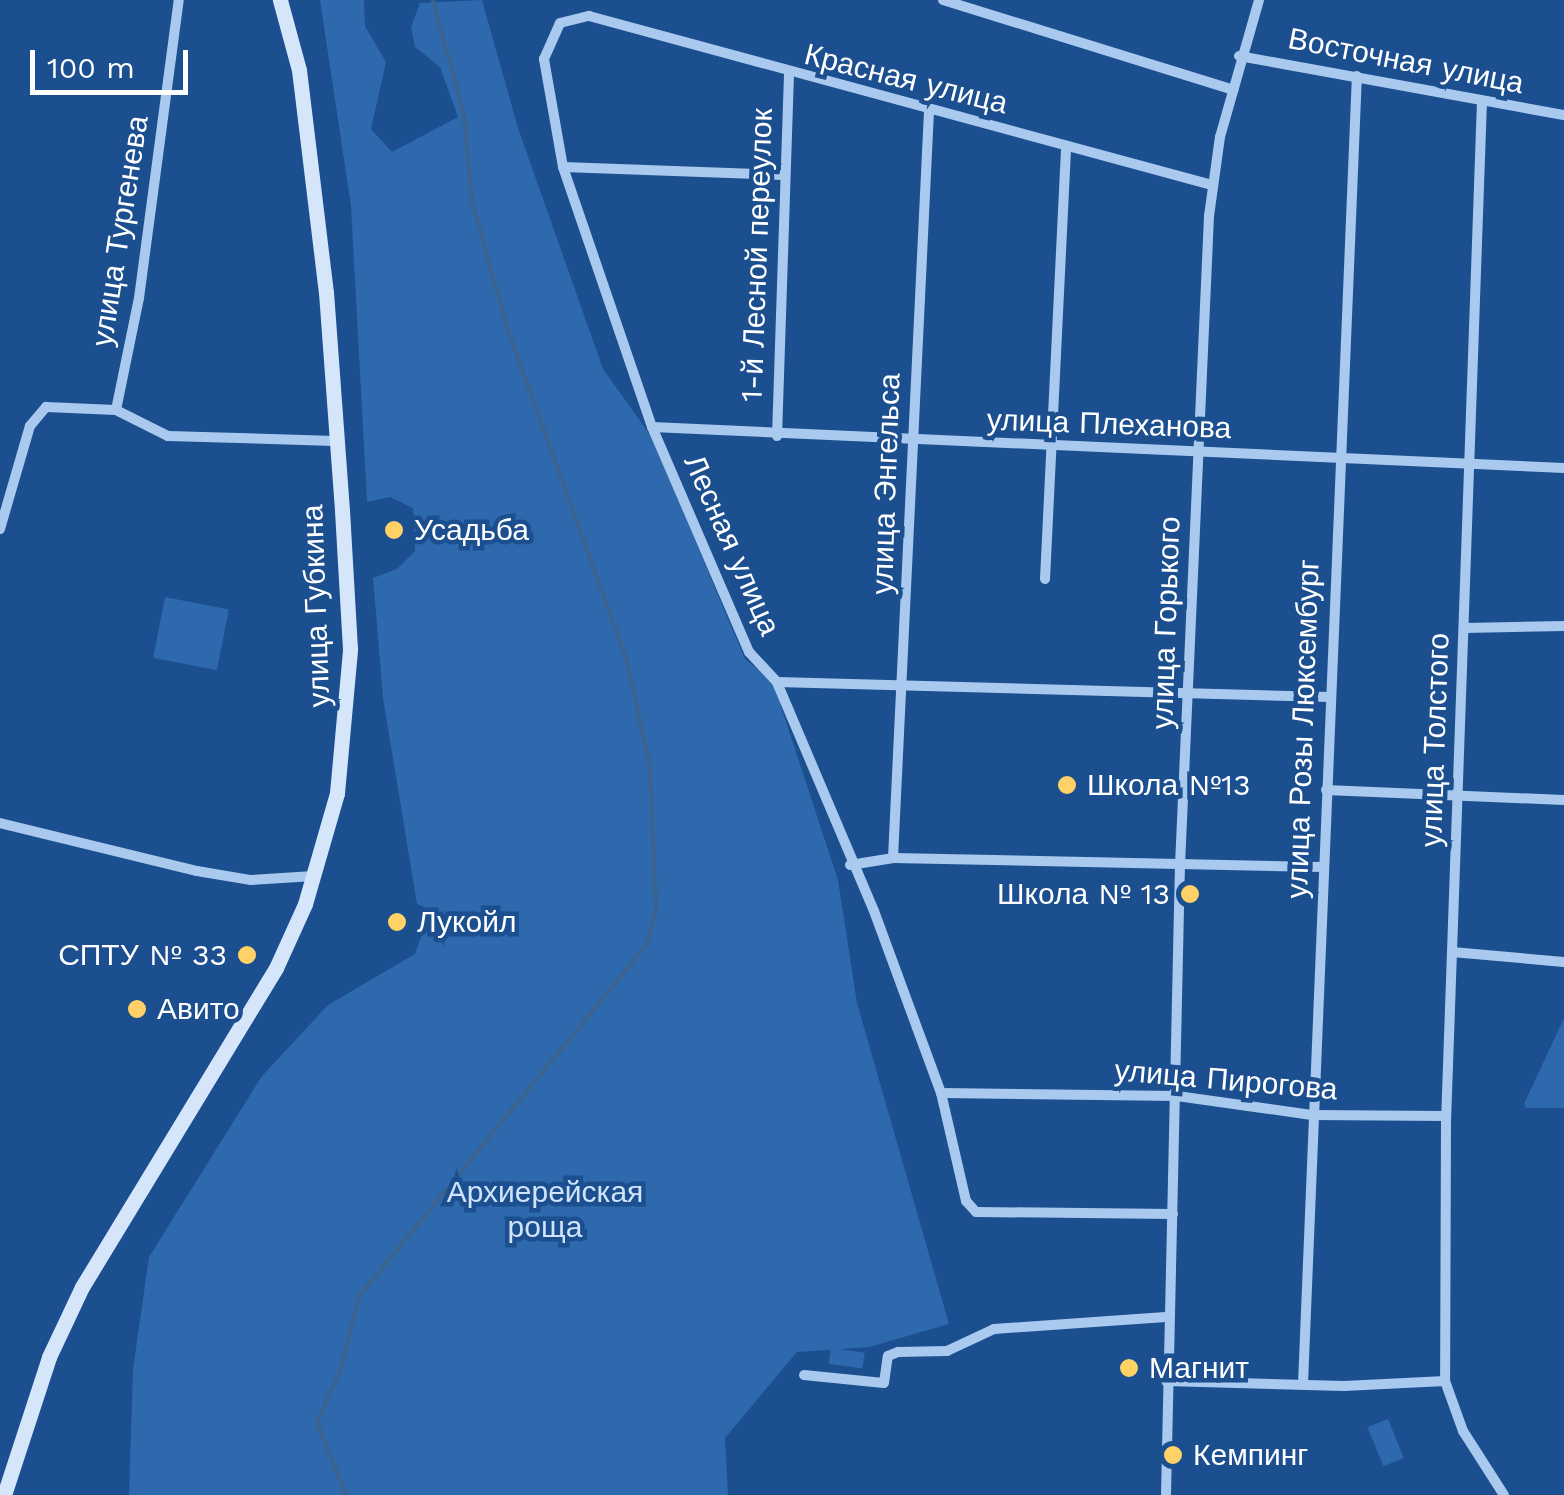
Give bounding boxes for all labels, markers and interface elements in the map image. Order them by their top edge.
street label: Восточная улица [1285,21,1527,101]
scale bar [35,30,192,92]
street label: Красная улица [801,36,1011,122]
text: 100 m [47,50,135,85]
street label: 1-й Лесной переулок [734,108,780,402]
street label: улица Тургенева [84,113,156,349]
street label: улица Энгельса [864,373,908,595]
street label: улица Плеханова [986,402,1232,446]
street label: Лесная улица [676,449,788,641]
street label: улица Губкина [294,504,338,708]
place label: Усадьба [414,512,529,548]
street label: улица Горького [1144,516,1188,730]
marker: Усадьба [383,519,405,541]
street label: улица Розы Люксембург [1279,559,1327,899]
street label: улица Толстого [1413,632,1457,848]
place label: Школа №13 [1087,767,1250,803]
marker: Школа №13 [1056,774,1078,796]
place label: Школа № 13 [996,876,1170,912]
marker: Школа № 13 [1179,883,1201,905]
place label: Лукойл [417,904,516,940]
marker: Лукойл [386,911,408,933]
place label: СПТУ № 33 [58,937,227,973]
marker: СПТУ № 33 [236,944,258,966]
place label: Авито [157,991,240,1027]
marker: Авито [126,998,148,1020]
street label: улица Пирогова [1113,1052,1339,1108]
park label: Архиерейская роща [447,1174,643,1244]
place label: Магнит [1149,1350,1249,1386]
marker: Магнит [1118,1357,1140,1379]
place label: Кемпинг [1193,1437,1308,1473]
marker: Кемпинг [1162,1444,1184,1466]

